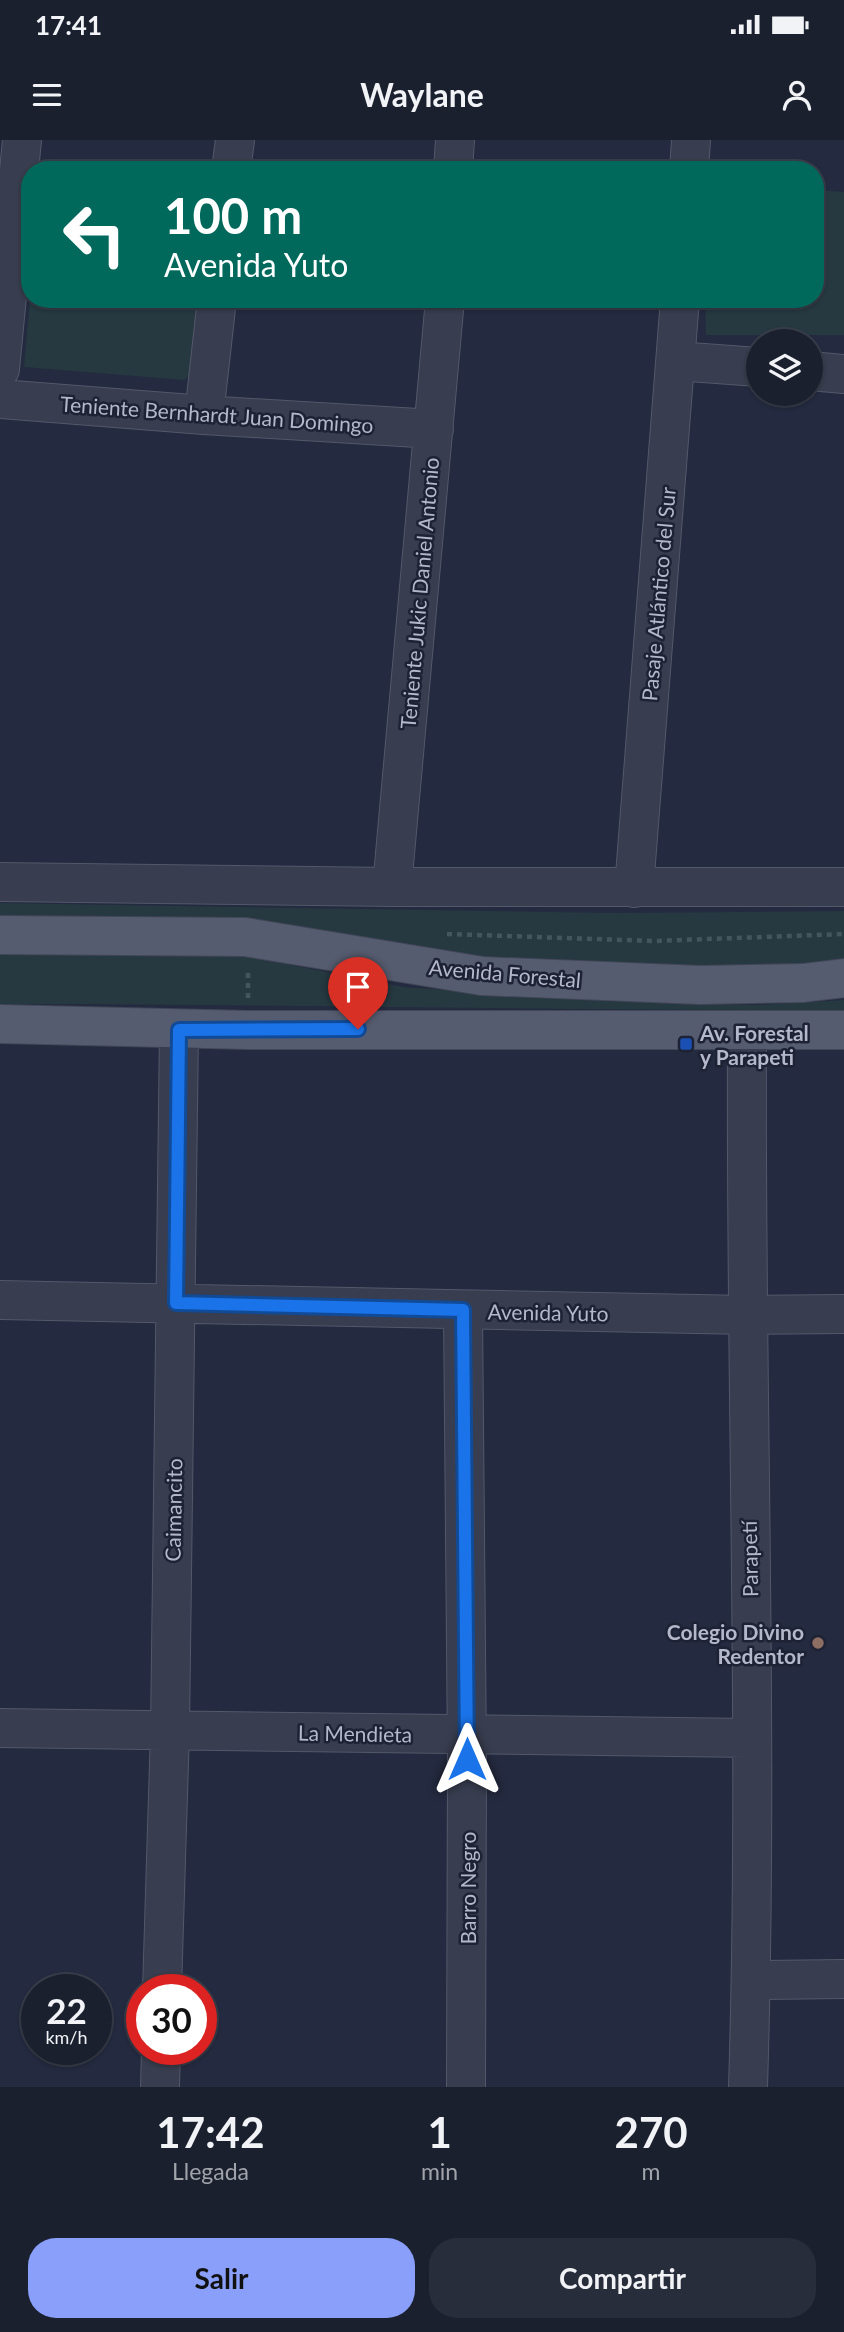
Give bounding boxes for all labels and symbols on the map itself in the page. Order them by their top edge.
street label: Teniente Bernhardt Juan Domingo [60,391,374,437]
street label: Teniente Jukic Daniel Antonio [395,456,443,730]
street label: Pasaje Atlántico del Sur [636,486,680,702]
street label: Avenida Forestal [428,954,582,992]
pin [328,957,388,1029]
place label: Av. Forestal y Parapeti [699,1020,809,1069]
marker: Av. Forestal y Parapeti [678,1036,694,1052]
street label: Avenida Yuto [487,1298,609,1326]
street label: Caimancito [160,1458,186,1562]
street label: Parapetí [736,1520,762,1597]
place label: Colegio Divino Redentor [667,1619,804,1668]
marker: Colegio Divino Redentor [810,1635,826,1651]
street label: La Mendieta [298,1720,412,1746]
position arrow [430,1722,504,1796]
street label: Barro Negro [455,1831,480,1944]
speed limit sign: 30 [126,1974,217,2065]

